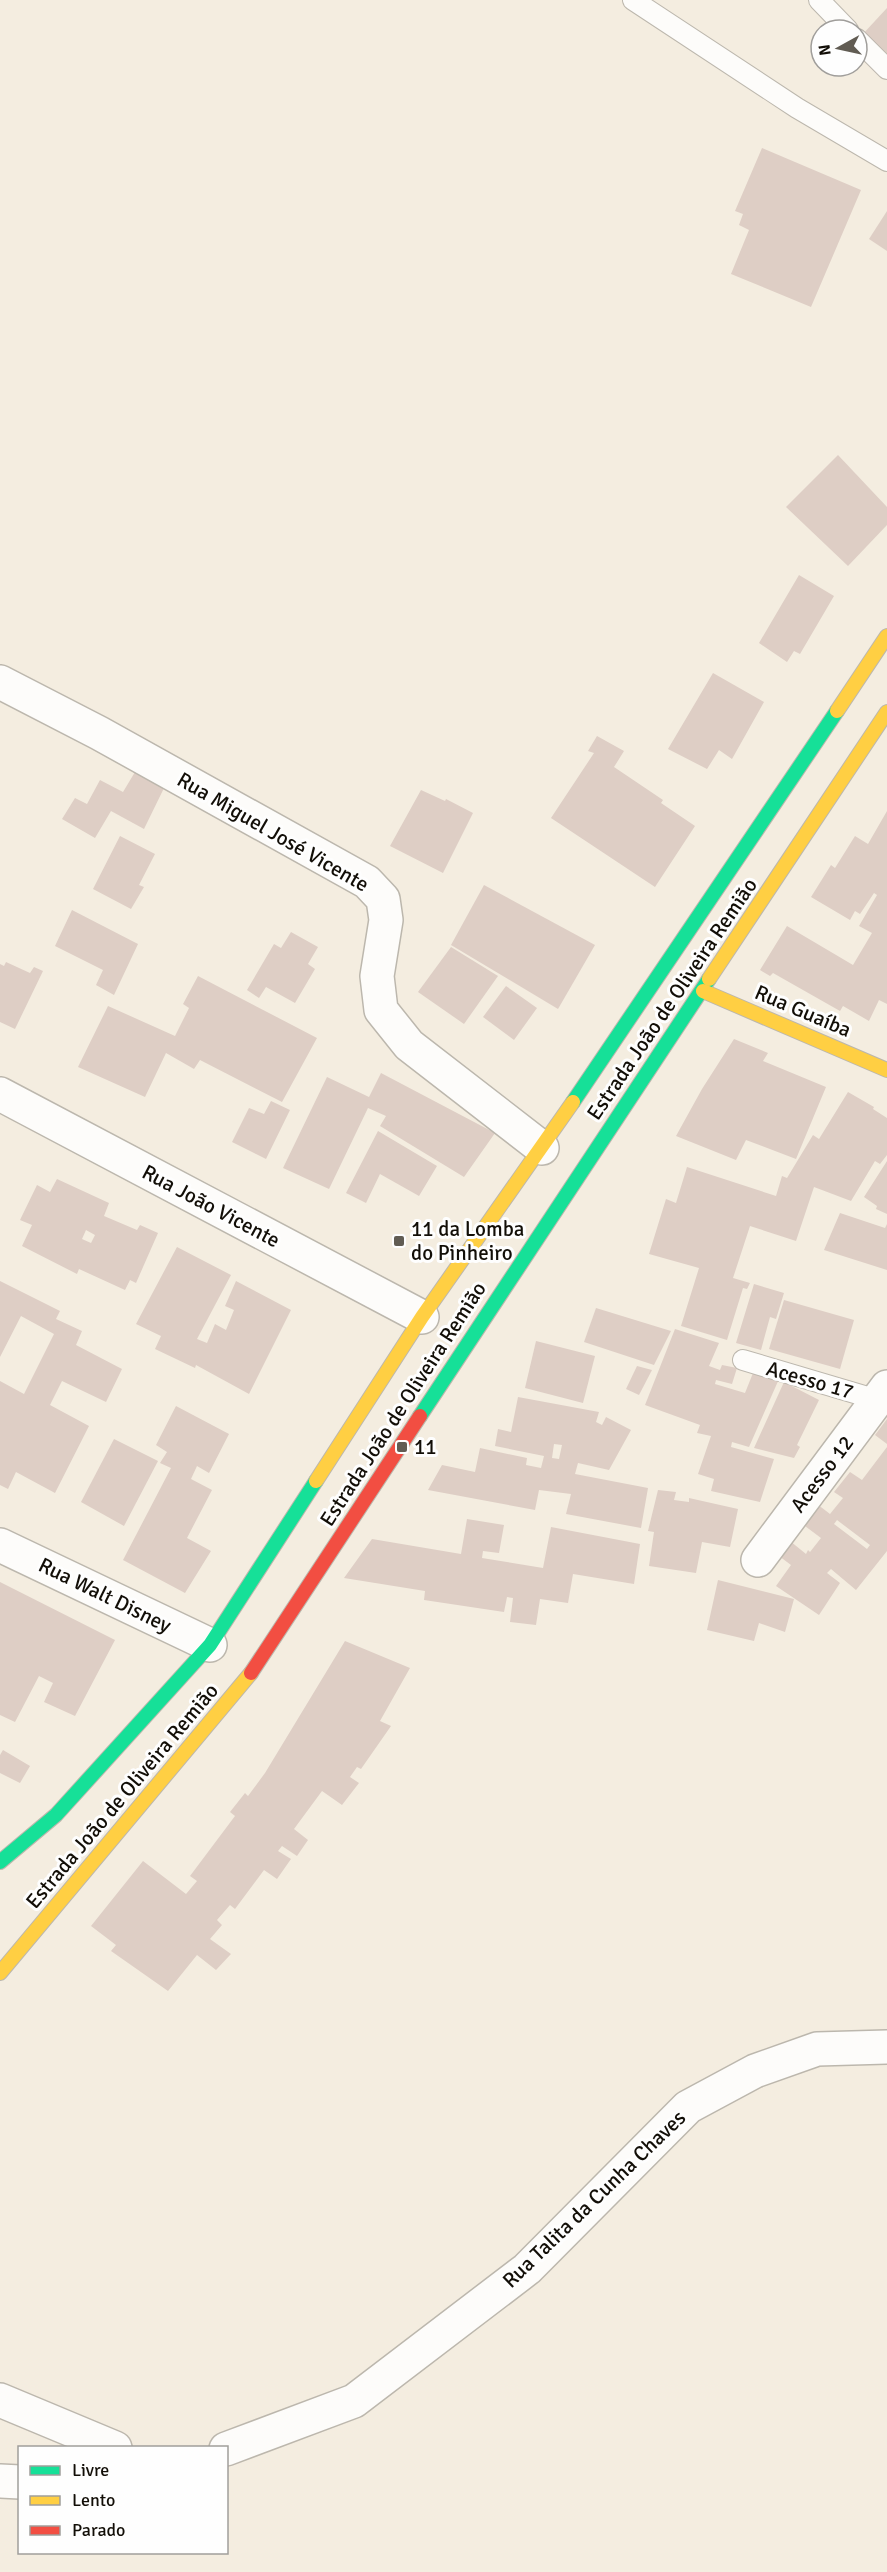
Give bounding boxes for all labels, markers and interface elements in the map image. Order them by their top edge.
north arrow [809,18,869,78]
text: N [814,43,836,57]
street label: Rua Miguel José Vicente [172,766,374,898]
street label: Estrada João de Oliveira Remião [581,873,763,1125]
street label: Rua Guaíba [751,979,855,1043]
street label: Rua João Vicente [138,1159,284,1253]
place label: 11 da Lomba do Pinheiro [411,1216,525,1266]
marker: 11 da Lomba do Pinheiro [392,1234,406,1248]
street label: Estrada João de Oliveira Remião [314,1277,492,1531]
street label: Acesso 17 [763,1355,857,1405]
street label: Acesso 12 [785,1430,859,1518]
place label: 11 [414,1434,437,1460]
marker: 11 [395,1440,409,1454]
street label: Rua Walt Disney [34,1552,176,1638]
street label: Estrada João de Oliveira Remião [20,1678,224,1914]
street label: Rua Talita da Cunha Chaves [497,2105,691,2293]
legend [18,2446,228,2554]
text: Livre [72,2459,109,2481]
text: Lento [72,2489,115,2511]
text: Parado [72,2519,125,2541]

